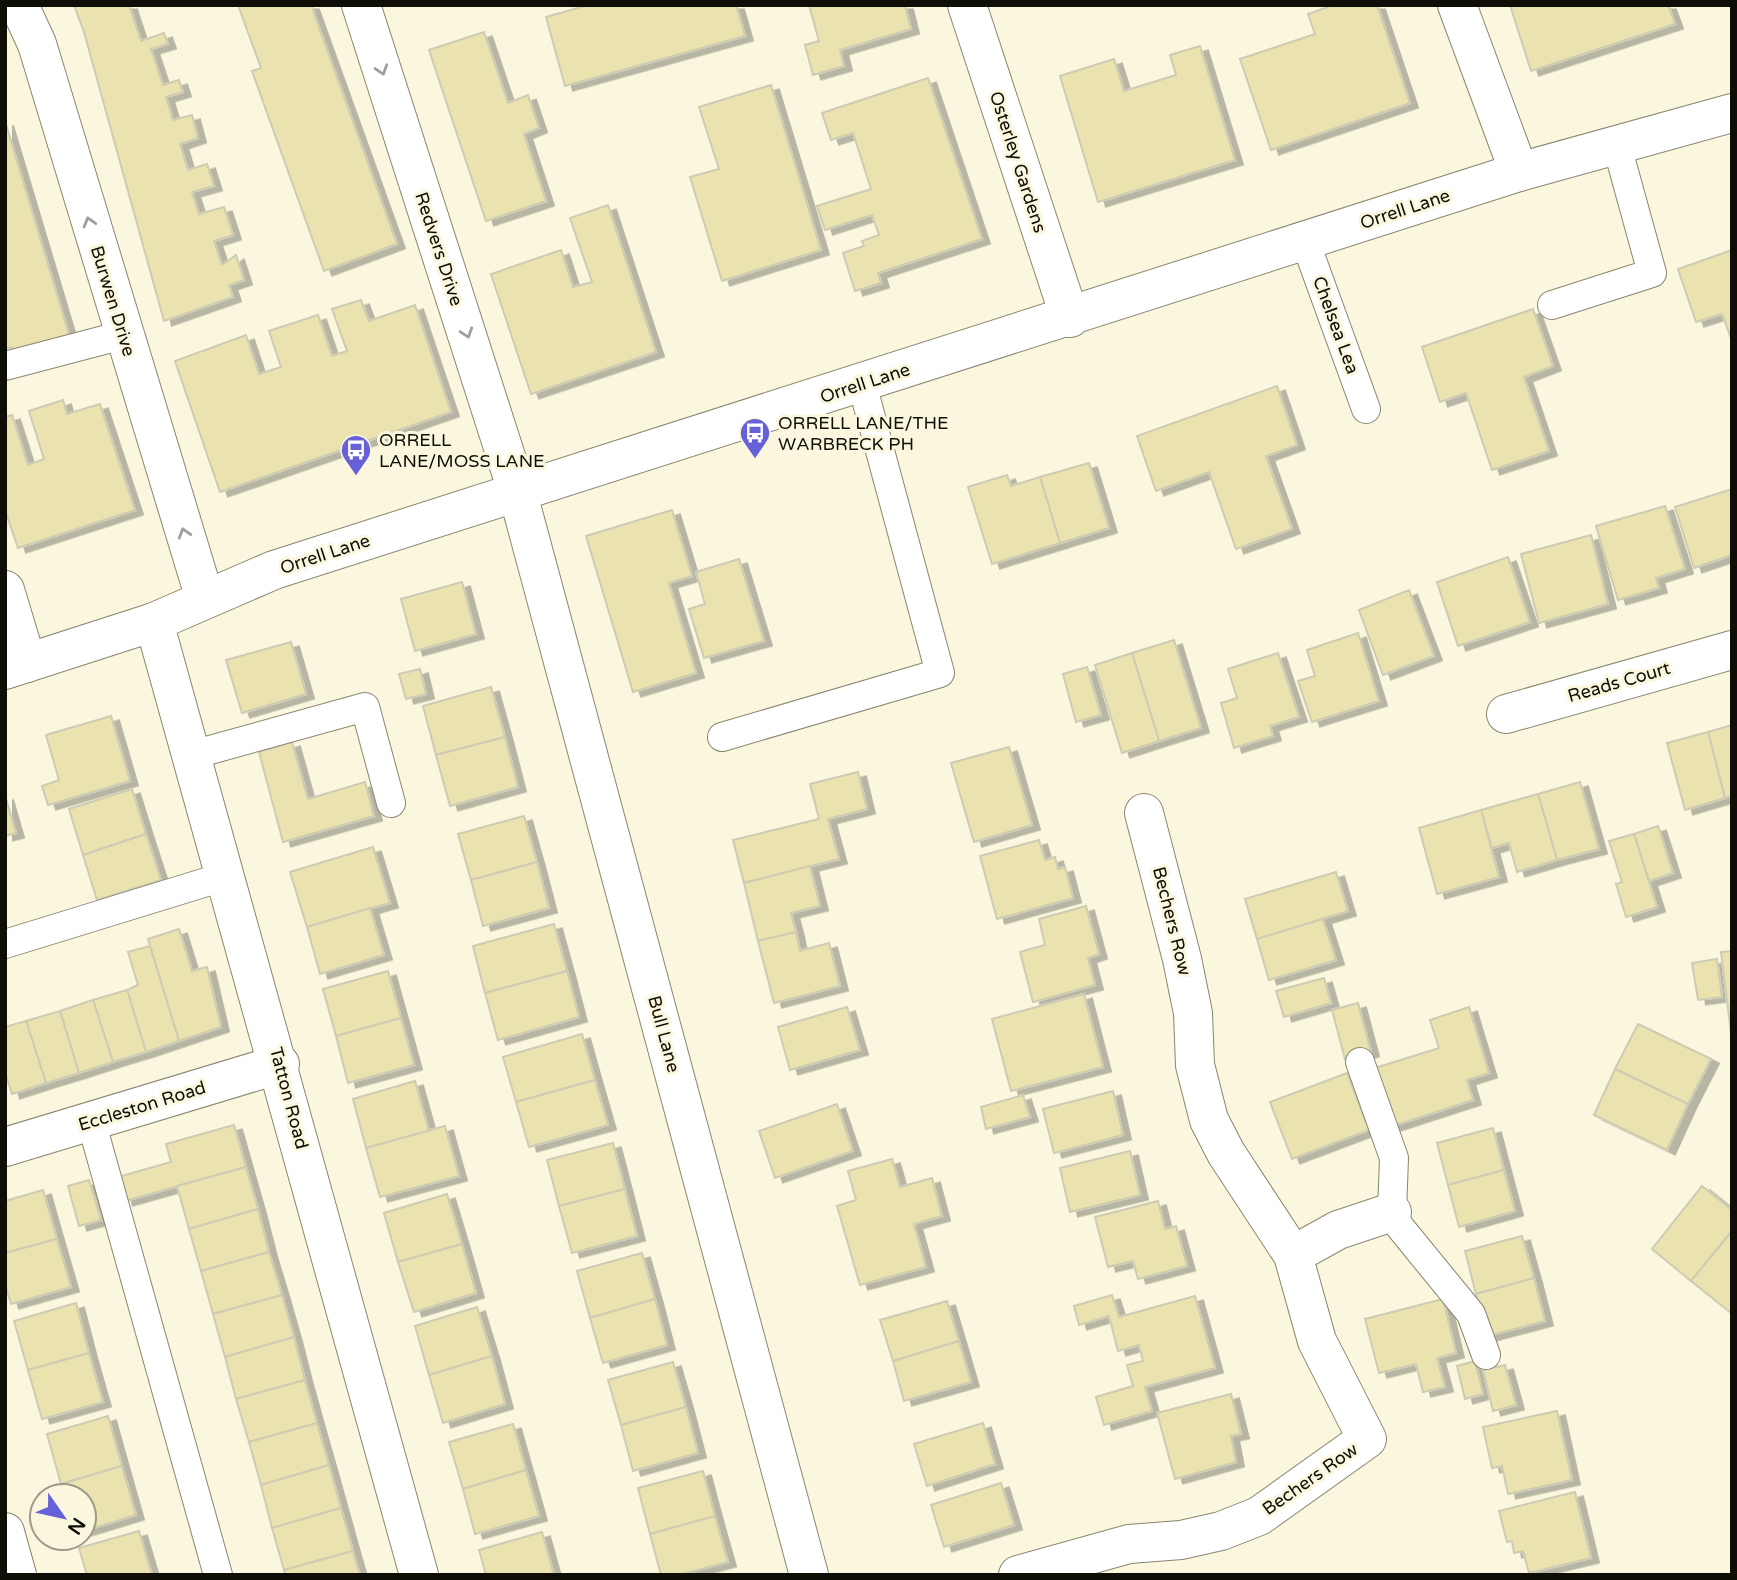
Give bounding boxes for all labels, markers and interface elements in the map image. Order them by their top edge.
one-way arrow [373,64,388,76]
street label: Osterley Gardens [985,89,1051,235]
street label: Orrell Lane [1357,184,1453,234]
street label: Redvers Drive [410,189,468,309]
one-way arrow [83,216,98,228]
street label: Burwen Drive [86,243,140,359]
street label: Chelsea Lea [1308,273,1364,377]
one-way arrow [458,327,473,339]
street label: Orrell Lane [817,358,913,408]
place label: ORRELL LANE/THE WARBRECK PH [778,412,949,455]
bus stop icon: ORRELL LANE/THE WARBRECK PH [738,416,772,460]
place label: ORRELL LANE/MOSS LANE [379,429,545,472]
bus stop icon: ORRELL LANE/MOSS LANE [339,433,373,477]
one-way arrow [178,528,193,540]
street label: Orrell Lane [277,529,373,579]
street label: Reads Court [1565,657,1673,707]
street label: Bechers Row [1148,864,1196,978]
street label: Bull Lane [643,993,685,1075]
street label: Tatton Road [265,1045,313,1151]
street label: Eccleston Road [76,1076,208,1136]
street label: Bechers Row [1258,1438,1362,1520]
north arrow [28,1482,98,1552]
text: N [63,1513,90,1538]

